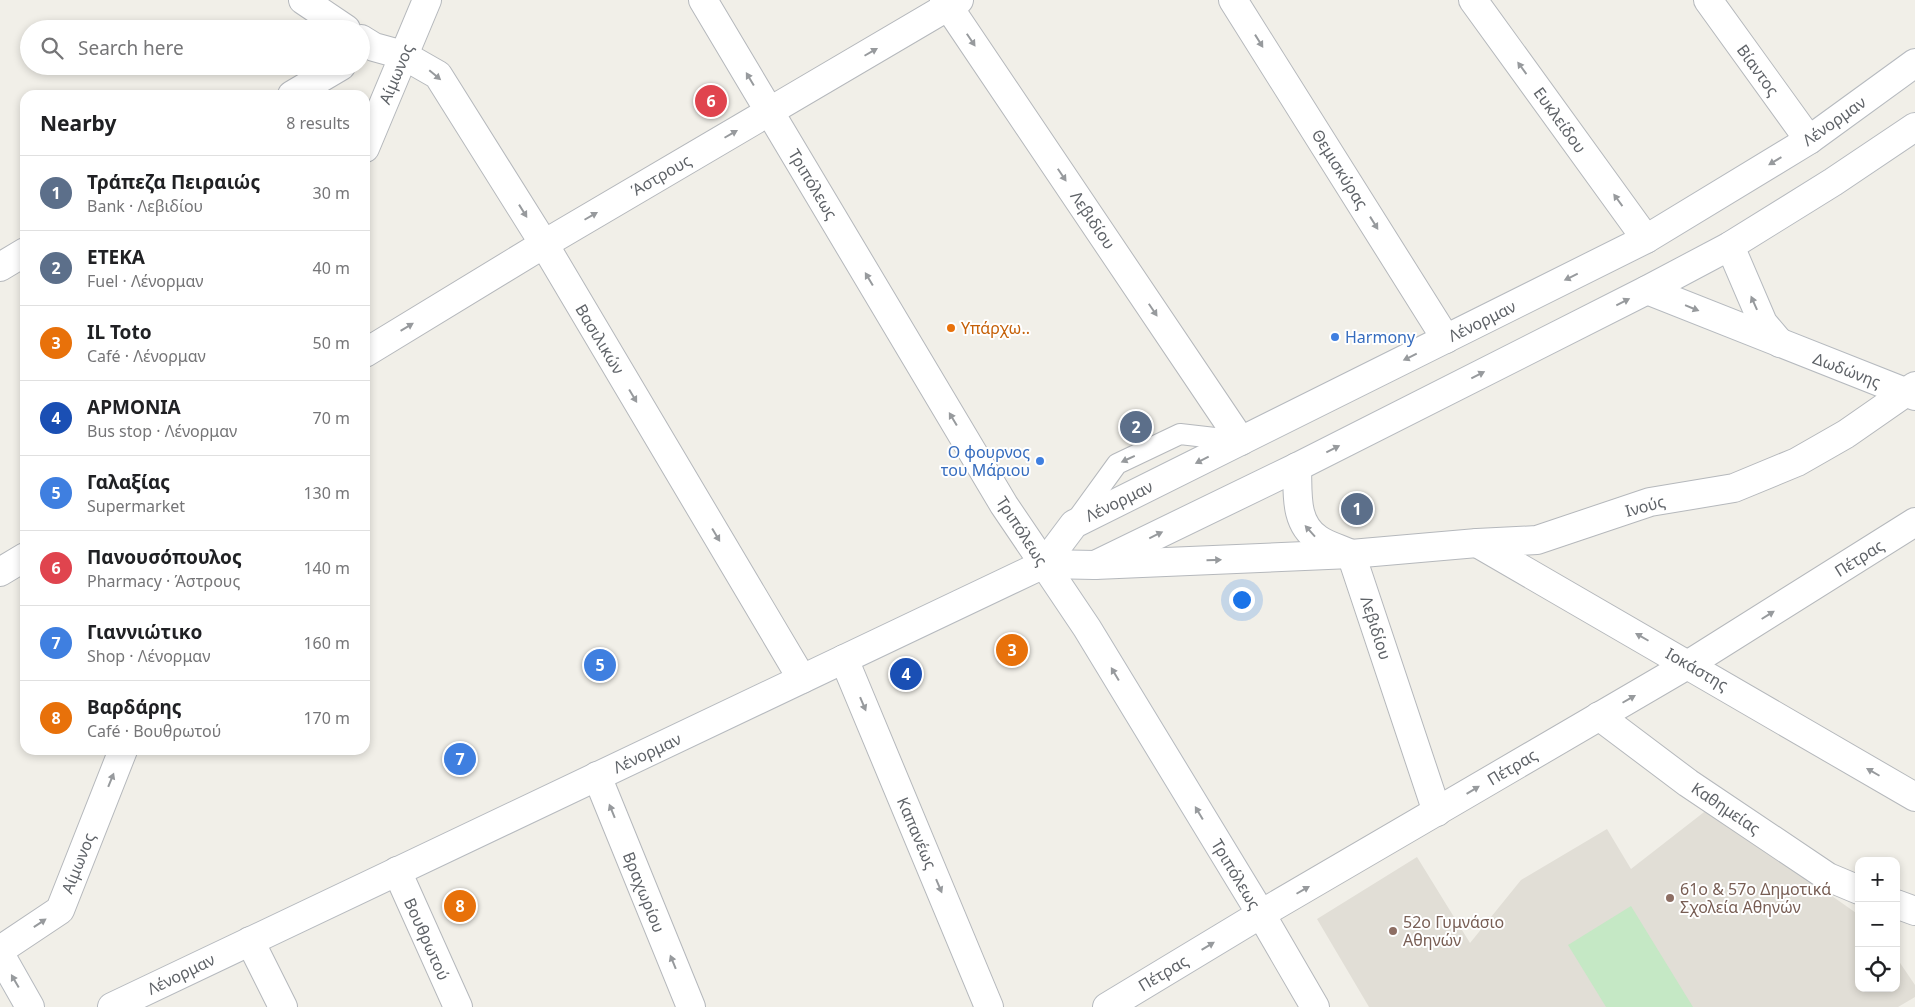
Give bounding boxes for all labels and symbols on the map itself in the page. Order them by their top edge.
one-way arrow [966,34,976,47]
one-way arrow [1255,35,1264,48]
street label: Αίμωνος [373,40,419,107]
street label: Βίαντος [1732,40,1784,100]
one-way arrow [864,47,877,56]
one-way arrow [1517,62,1528,75]
one-way arrow [429,70,442,80]
one-way arrow [746,73,755,86]
pin: 6 [695,82,727,120]
street label: Ευκλείδου [1529,83,1591,157]
street label: Λένορμαν [1798,91,1870,151]
street label: Θεμισκύρας [1307,125,1373,213]
one-way arrow [723,130,738,138]
street label: Τριπόλεως [783,145,843,224]
street label: Άστρους [627,149,695,201]
one-way arrow [1768,156,1781,165]
one-way arrow [1057,168,1067,182]
street label: Λεβιδίου [1066,187,1120,253]
one-way arrow [1613,193,1623,207]
one-way arrow [519,204,528,217]
one-way arrow [584,212,597,221]
one-way arrow [1369,217,1378,230]
one-way arrow [865,272,874,286]
one-way arrow [1564,273,1578,281]
street label: Λένορμαν [1445,295,1519,347]
one-way arrow [1749,296,1757,310]
one-way arrow [1616,298,1630,306]
street label: Βασιλικών [570,300,630,378]
one-way arrow [1148,303,1158,316]
one-way arrow [1685,304,1700,312]
place label: Υπάρχω.. [961,317,1030,339]
marker: Υπάρχω.. [945,322,957,334]
one-way arrow [400,323,413,332]
place label: Harmony [1345,326,1416,348]
marker: Harmony [1329,331,1341,343]
street label: Δωδώνης [1810,347,1884,393]
one-way arrow [1403,353,1417,361]
one-way arrow [1471,371,1485,379]
one-way arrow [629,389,638,402]
pin: 2 [1120,408,1152,446]
one-way arrow [948,412,957,425]
place label: Ο φουρνος του Μάριου [941,441,1030,481]
one-way arrow [1326,445,1340,453]
one-way arrow [1121,454,1136,463]
marker: Ο φουρνος του Μάριου [1034,455,1046,467]
one-way arrow [1195,456,1209,464]
street label: Λένορμαν [1082,475,1156,527]
pin: 1 [1341,490,1373,528]
street label: Ινούς [1623,490,1668,522]
street label: Τριπόλεως [991,492,1053,570]
one-way arrow [1304,524,1315,537]
one-way arrow [712,529,721,542]
one-way arrow [1148,531,1163,540]
street label: Πέτρας [1830,534,1888,582]
one-way arrow [1206,555,1222,563]
your location [1229,587,1255,613]
street label: Λεβιδίου [1355,593,1397,663]
one-way arrow [1761,610,1774,620]
pin: 3 [996,631,1028,669]
one-way arrow [1635,633,1649,641]
street label: Ιοκάστης [1662,642,1732,696]
pin: 5 [584,646,616,684]
pin: 4 [890,655,922,693]
one-way arrow [1110,667,1119,680]
one-way arrow [1621,695,1636,703]
one-way arrow [860,696,867,711]
street label: Λένορμαν [609,728,685,778]
pin: 7 [444,740,476,778]
street label: Πέτρας [1483,743,1541,790]
one-way arrow [1865,768,1880,776]
one-way arrow [107,772,115,787]
street label: Καθημείας [1687,777,1765,839]
one-way arrow [1467,786,1480,795]
street label: Καπανέως [892,794,942,872]
one-way arrow [607,804,615,818]
one-way arrow [1195,806,1204,819]
street label: Αίμωνος [56,829,100,897]
street label: Τριπόλεως [1206,835,1266,914]
street label: Βραχωρίου [618,848,670,936]
place label: 61ο & 57ο Δημοτικά Σχολεία Αθηνών [1680,878,1831,918]
one-way arrow [935,879,943,893]
one-way arrow [1296,885,1309,894]
pin: 8 [444,887,476,925]
marker: 61ο & 57ο Δημοτικά Σχολεία Αθηνών [1664,892,1676,904]
street label: Βουθρωτού [399,894,455,984]
place label: 52ο Γυμνάσιο Αθηνών [1403,911,1504,951]
one-way arrow [34,918,47,928]
marker: 52ο Γυμνάσιο Αθηνών [1387,925,1399,937]
one-way arrow [1202,941,1215,950]
street label: Λένορμαν [144,948,218,1000]
street label: Πέτρας [1134,949,1192,996]
one-way arrow [669,954,677,969]
one-way arrow [11,973,19,988]

